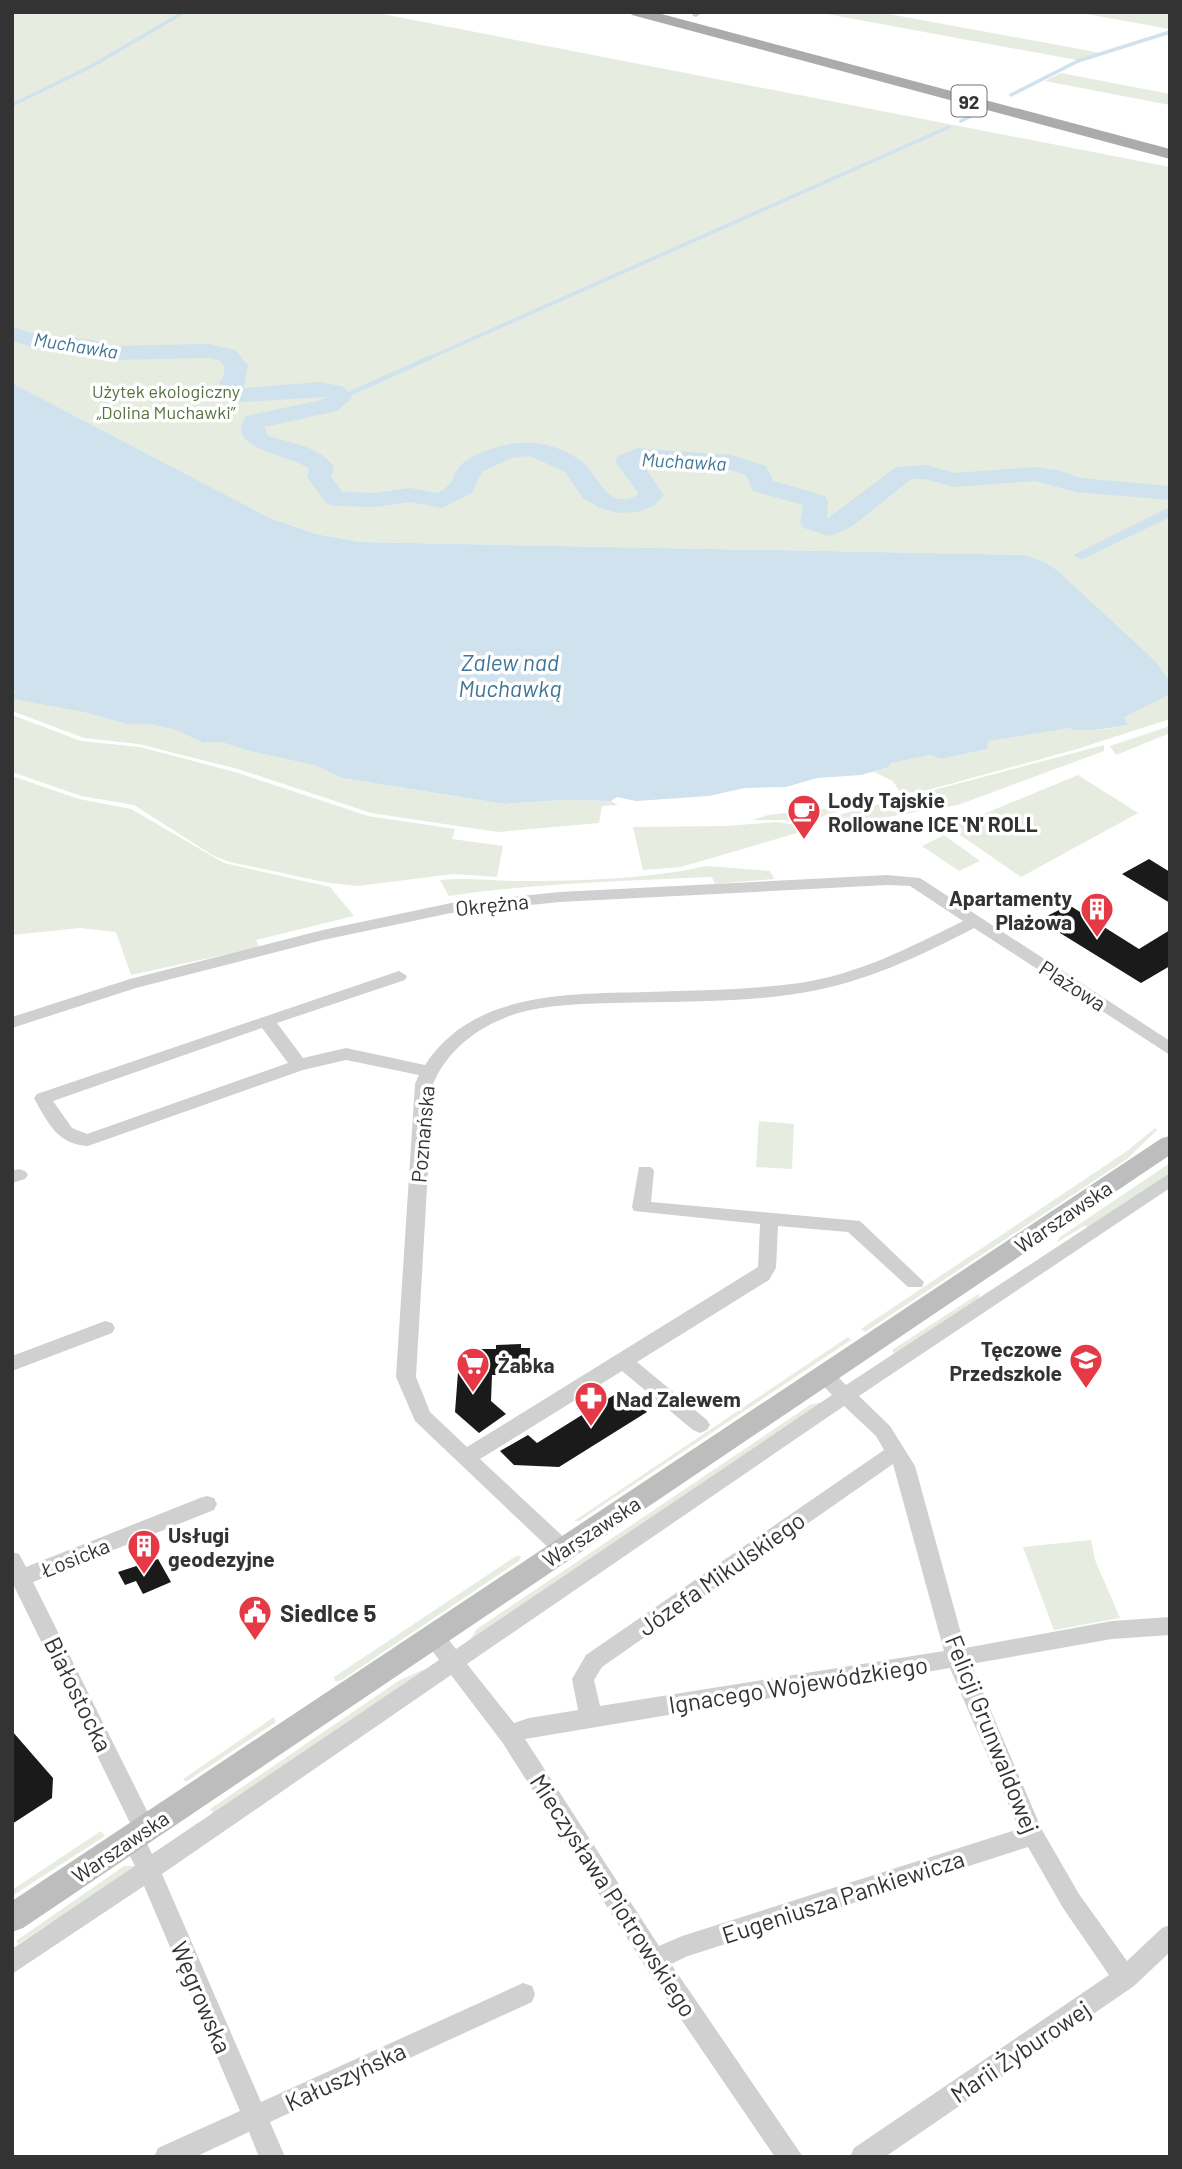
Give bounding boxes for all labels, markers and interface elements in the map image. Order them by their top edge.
road number: 92 [951,86,986,116]
water label: Muchawka [32,327,120,363]
park label: Użytek ekologiczny „Dolina Muchawki” [92,380,240,423]
water label: Muchawka [641,447,727,475]
water label: Zalew nad Muchawką [458,648,562,702]
place label: Lody Tajskie Rollowane ICE 'N' ROLL [828,787,1038,836]
cafe icon: Lody Tajskie Rollowane ICE 'N' ROLL [785,792,823,841]
place label: Apartamenty Plażowa [949,885,1072,934]
street label: Okrężna [454,888,530,920]
building icon: Apartamenty Plażowa [1078,890,1116,939]
street label: Plażowa [1035,954,1111,1016]
street label: Poznańska [405,1084,439,1184]
street label: Warszawska [1010,1174,1116,1258]
place label: Tęczowe Przedszkole [950,1336,1062,1385]
school or university icon: Tęczowe Przedszkole [1067,1341,1105,1390]
supermarket icon: Żabka [454,1345,492,1394]
place label: Żabka [498,1352,554,1377]
pharmacy icon: Nad Zalewem [572,1379,610,1428]
place label: Nad Zalewem [616,1386,741,1411]
street label: Warszawska [537,1490,645,1572]
street label: Józefa Mikulskiego [632,1505,810,1641]
place label: Usługi geodezyjne [168,1522,275,1571]
building icon: Usługi geodezyjne [125,1527,163,1576]
street label: Łosicka [36,1532,113,1582]
public building icon: Siedlce 5 [236,1593,274,1642]
place label: Siedlce 5 [280,1598,377,1627]
street label: Felicji Grunwaldowej [940,1631,1046,1837]
street label: Białostocka [39,1632,119,1756]
street label: Ignacego Wojewódzkiego [666,1649,930,1719]
street label: Mieczysława Piotrowskiego [525,1768,703,2022]
street label: Warszawska [67,1804,173,1888]
street label: Eugeniusza Pankiewicza [718,1843,968,1949]
street label: Węgrowska [165,1937,239,2057]
street label: Marii Żyburowej [945,1994,1095,2108]
street label: Kałuszyńska [280,2035,410,2117]

